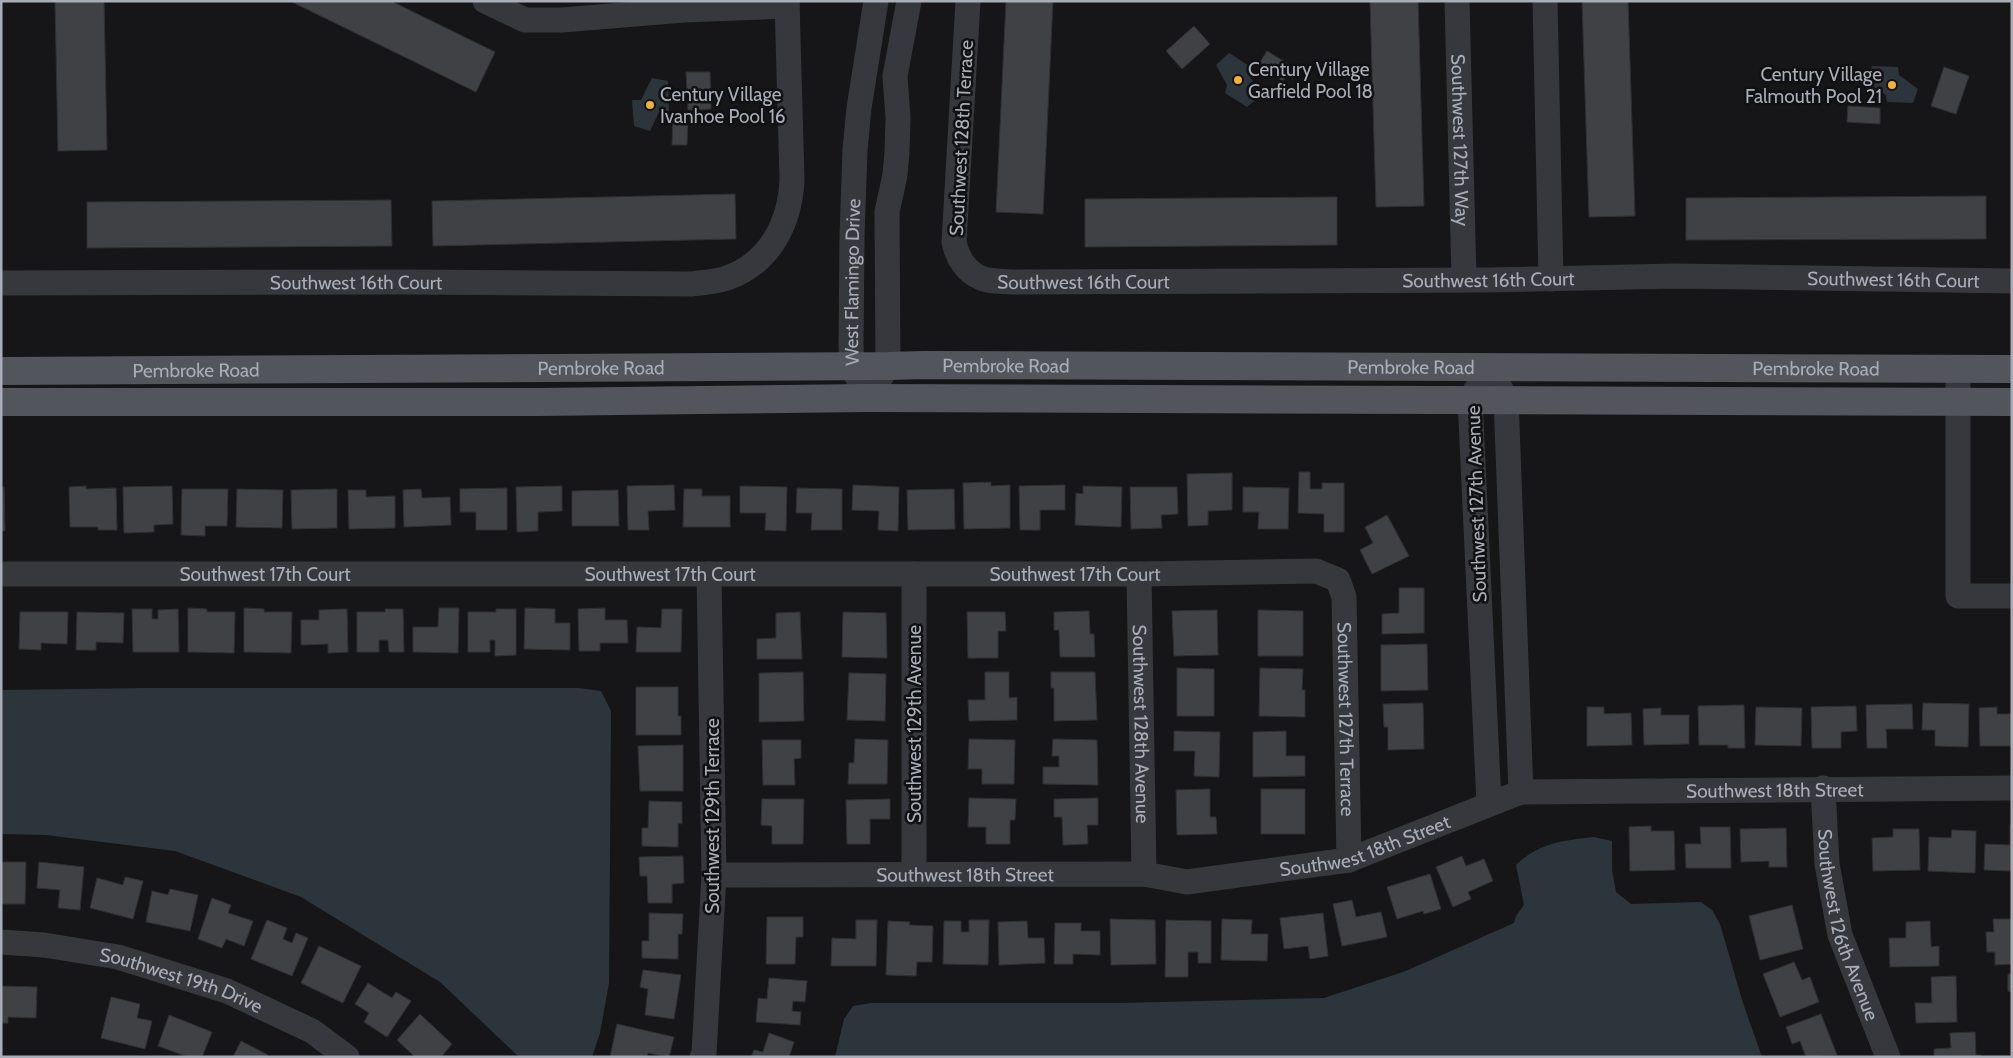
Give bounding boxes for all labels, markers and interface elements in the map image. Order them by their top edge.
street label: Southwest 128th Terrace [945,39,978,237]
street label: Southwest 127th Way [1446,54,1474,227]
place label: Century Village Garfield Pool 18 [1248,58,1373,103]
place label: Century Village Falmouth Pool 21 [1745,63,1882,108]
marker: Century Village Garfield Pool 18 [1232,74,1244,86]
marker: Century Village Falmouth Pool 21 [1886,79,1898,91]
place label: Century Village Ivanhoe Pool 16 [660,83,786,128]
marker: Century Village Ivanhoe Pool 16 [644,99,656,111]
street label: West Flamingo Drive [840,198,865,366]
street label: Southwest 16th Court [1402,267,1575,292]
street label: Southwest 16th Court [1807,267,1980,293]
street label: Southwest 16th Court [997,270,1170,294]
street label: Southwest 16th Court [270,271,443,294]
street label: Pembroke Road [942,354,1070,378]
street label: Pembroke Road [537,356,665,380]
street label: Pembroke Road [1347,356,1475,379]
street label: Pembroke Road [1752,357,1880,381]
street label: Pembroke Road [132,359,260,382]
street label: Southwest 127th Avenue [1462,405,1491,603]
street label: Southwest 17th Court [179,563,351,586]
street label: Southwest 17th Court [584,563,756,586]
street label: Southwest 17th Court [989,563,1161,586]
street label: Southwest 127th Terrace [1332,622,1359,817]
street label: Southwest 128th Avenue [1128,624,1154,824]
street label: Southwest 129th Avenue [903,625,926,823]
street label: Southwest 129th Terrace [701,718,724,914]
street label: Southwest 18th Street [1686,778,1864,803]
street label: Southwest 18th Street [1278,810,1454,881]
street label: Southwest 126th Avenue [1813,828,1884,1024]
street label: Southwest 18th Street [876,863,1054,887]
street label: Southwest 19th Drive [98,943,266,1018]

